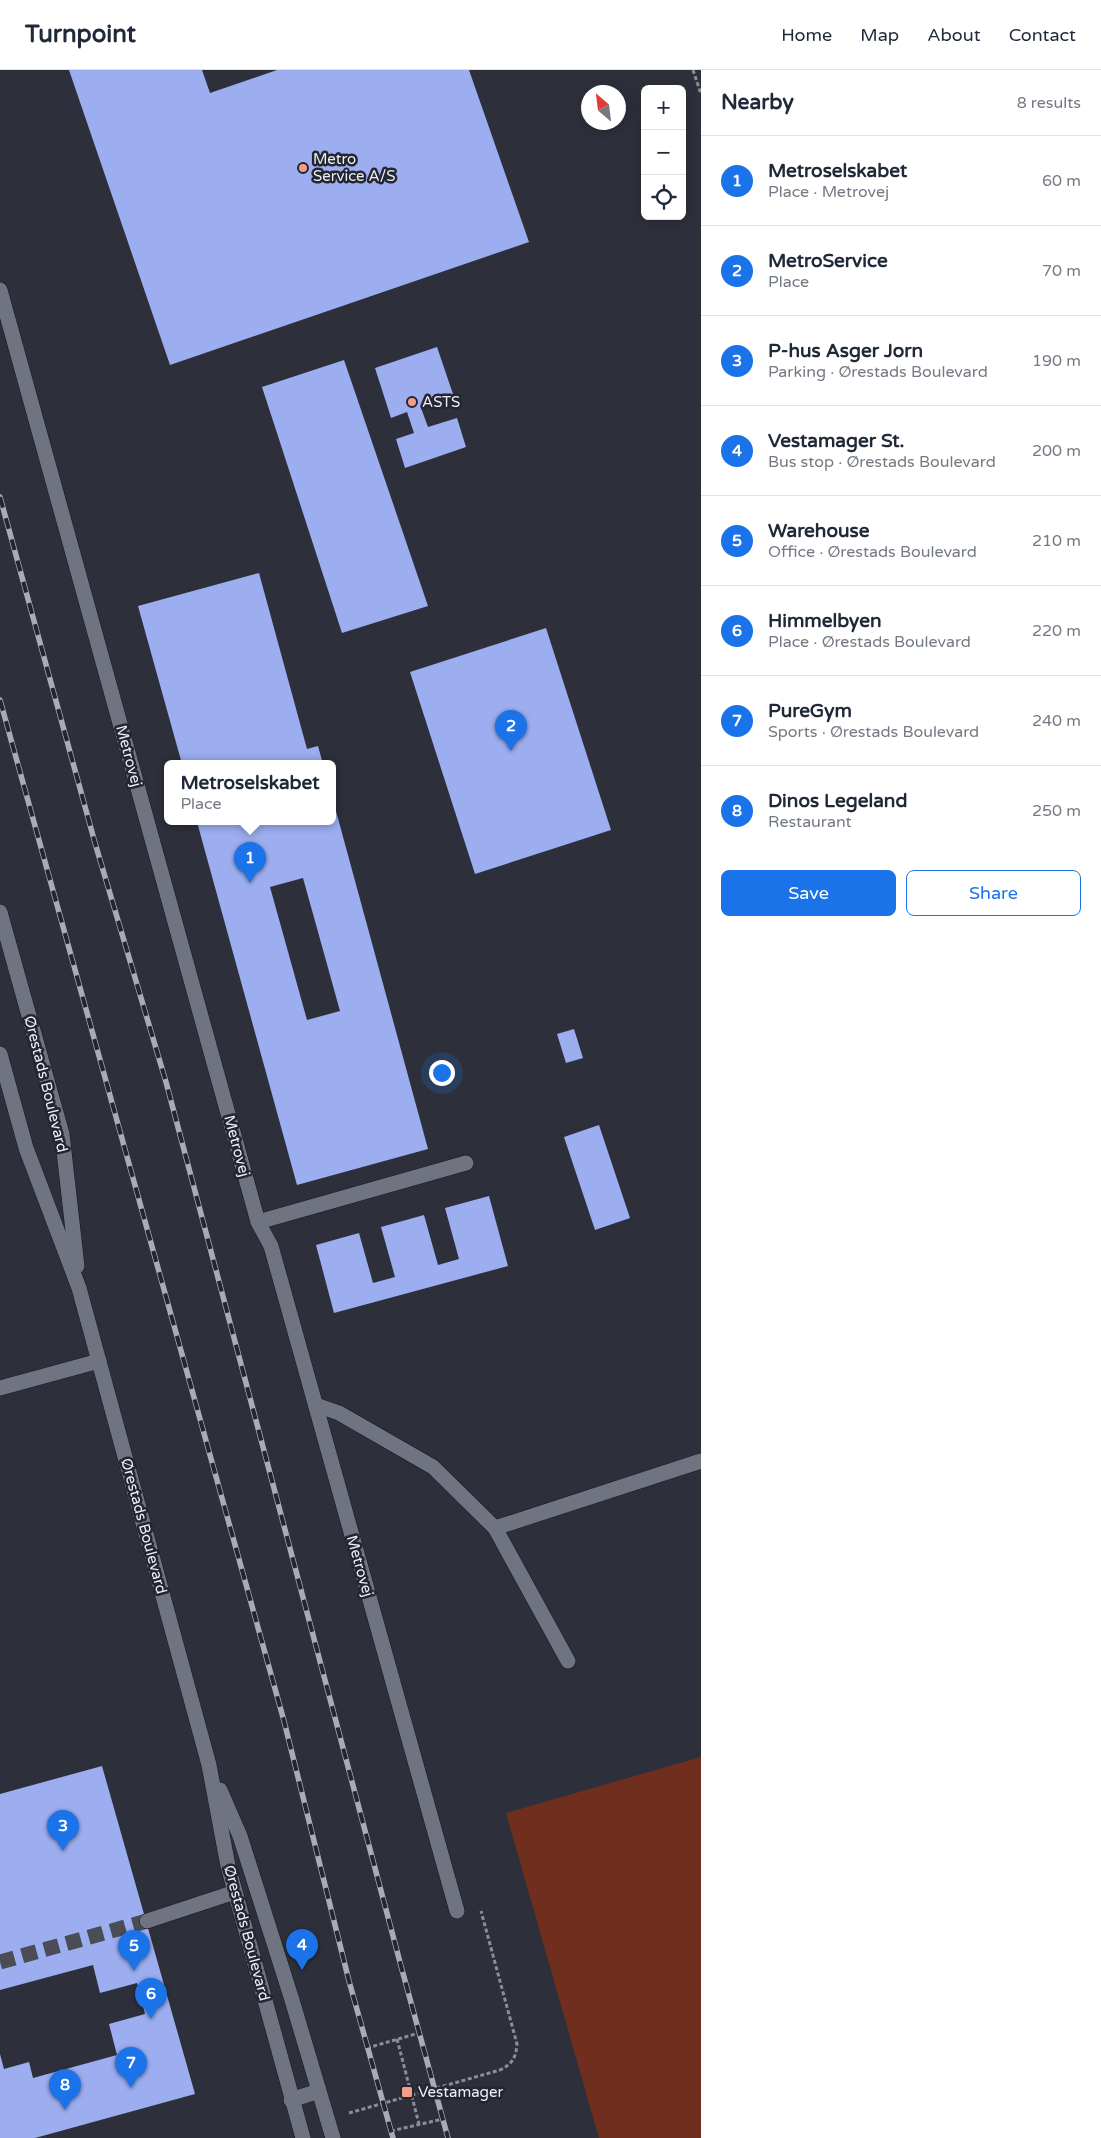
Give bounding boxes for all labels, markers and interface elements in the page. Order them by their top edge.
text: Turnpoint [25,20,136,49]
text: Home [781,24,832,46]
text: Map [860,24,899,46]
text: About [927,24,981,46]
text: Contact [1009,24,1076,46]
north arrow [581,85,626,130]
map controls [641,85,686,220]
button: + [641,85,686,130]
text: Nearby [721,90,794,115]
text: 8 results [1017,93,1081,113]
button: − [641,130,686,175]
place label: Metro Service A/S [313,150,396,185]
text: Metroselskabet [768,160,907,182]
marker: Metro Service A/S [297,162,309,174]
text: 1 [732,171,742,191]
text: 60 m [1042,171,1081,191]
button: locate [641,175,686,220]
text: Place · Metrovej [768,182,889,202]
text: MetroService [768,250,888,272]
text: 2 [732,261,742,281]
text: 70 m [1042,261,1081,281]
text: Place [768,272,809,292]
text: P-hus Asger Jorn [768,340,923,362]
text: 3 [732,351,742,371]
text: 190 m [1032,351,1081,371]
text: Parking · Ørestads Boulevard [768,362,988,382]
place label: ASTS [422,393,460,411]
marker: ASTS [406,396,418,408]
text: Vestamager St. [768,430,904,452]
text: 4 [732,441,742,461]
text: 200 m [1032,441,1081,461]
text: Bus stop · Ørestads Boulevard [768,452,996,472]
text: Warehouse [768,520,869,542]
text: 5 [732,531,742,551]
text: 210 m [1032,531,1081,551]
text: Office · Ørestads Boulevard [768,542,977,562]
text: Himmelbyen [768,610,882,632]
text: 6 [732,621,742,641]
text: 220 m [1032,621,1081,641]
text: Place · Ørestads Boulevard [768,632,971,652]
text: PureGym [768,700,852,722]
pin: 2 [495,710,527,751]
text: 7 [732,711,742,731]
text: 240 m [1032,711,1081,731]
text: Sports · Ørestads Boulevard [768,722,979,742]
street label: Metrovej [112,723,146,789]
popup [164,760,336,825]
text: Metroselskabet [180,772,320,794]
text: Dinos Legeland [768,790,907,812]
text: Place [180,794,222,814]
text: 8 [732,801,742,821]
text: 250 m [1032,801,1081,821]
text: Restaurant [768,812,852,832]
pin: 1 [234,842,266,883]
button: Save [721,870,896,916]
button: Share [906,870,1081,916]
street label: Ørestads Boulevard [20,1014,72,1154]
your location [429,1060,455,1086]
street label: Metrovej [220,1113,254,1179]
street label: Ørestads Boulevard [117,1456,171,1596]
street label: Metrovej [343,1533,377,1599]
pin: 3 [47,1810,79,1851]
street label: Ørestads Boulevard [220,1863,274,2003]
pin: 4 [286,1929,318,1970]
pin: 5 [118,1930,150,1971]
pin: 6 [135,1978,167,2019]
pin: 7 [115,2047,147,2088]
pin: 8 [49,2069,81,2110]
place label: Vestamager [418,2083,504,2101]
marker: Vestamager [400,2085,414,2099]

